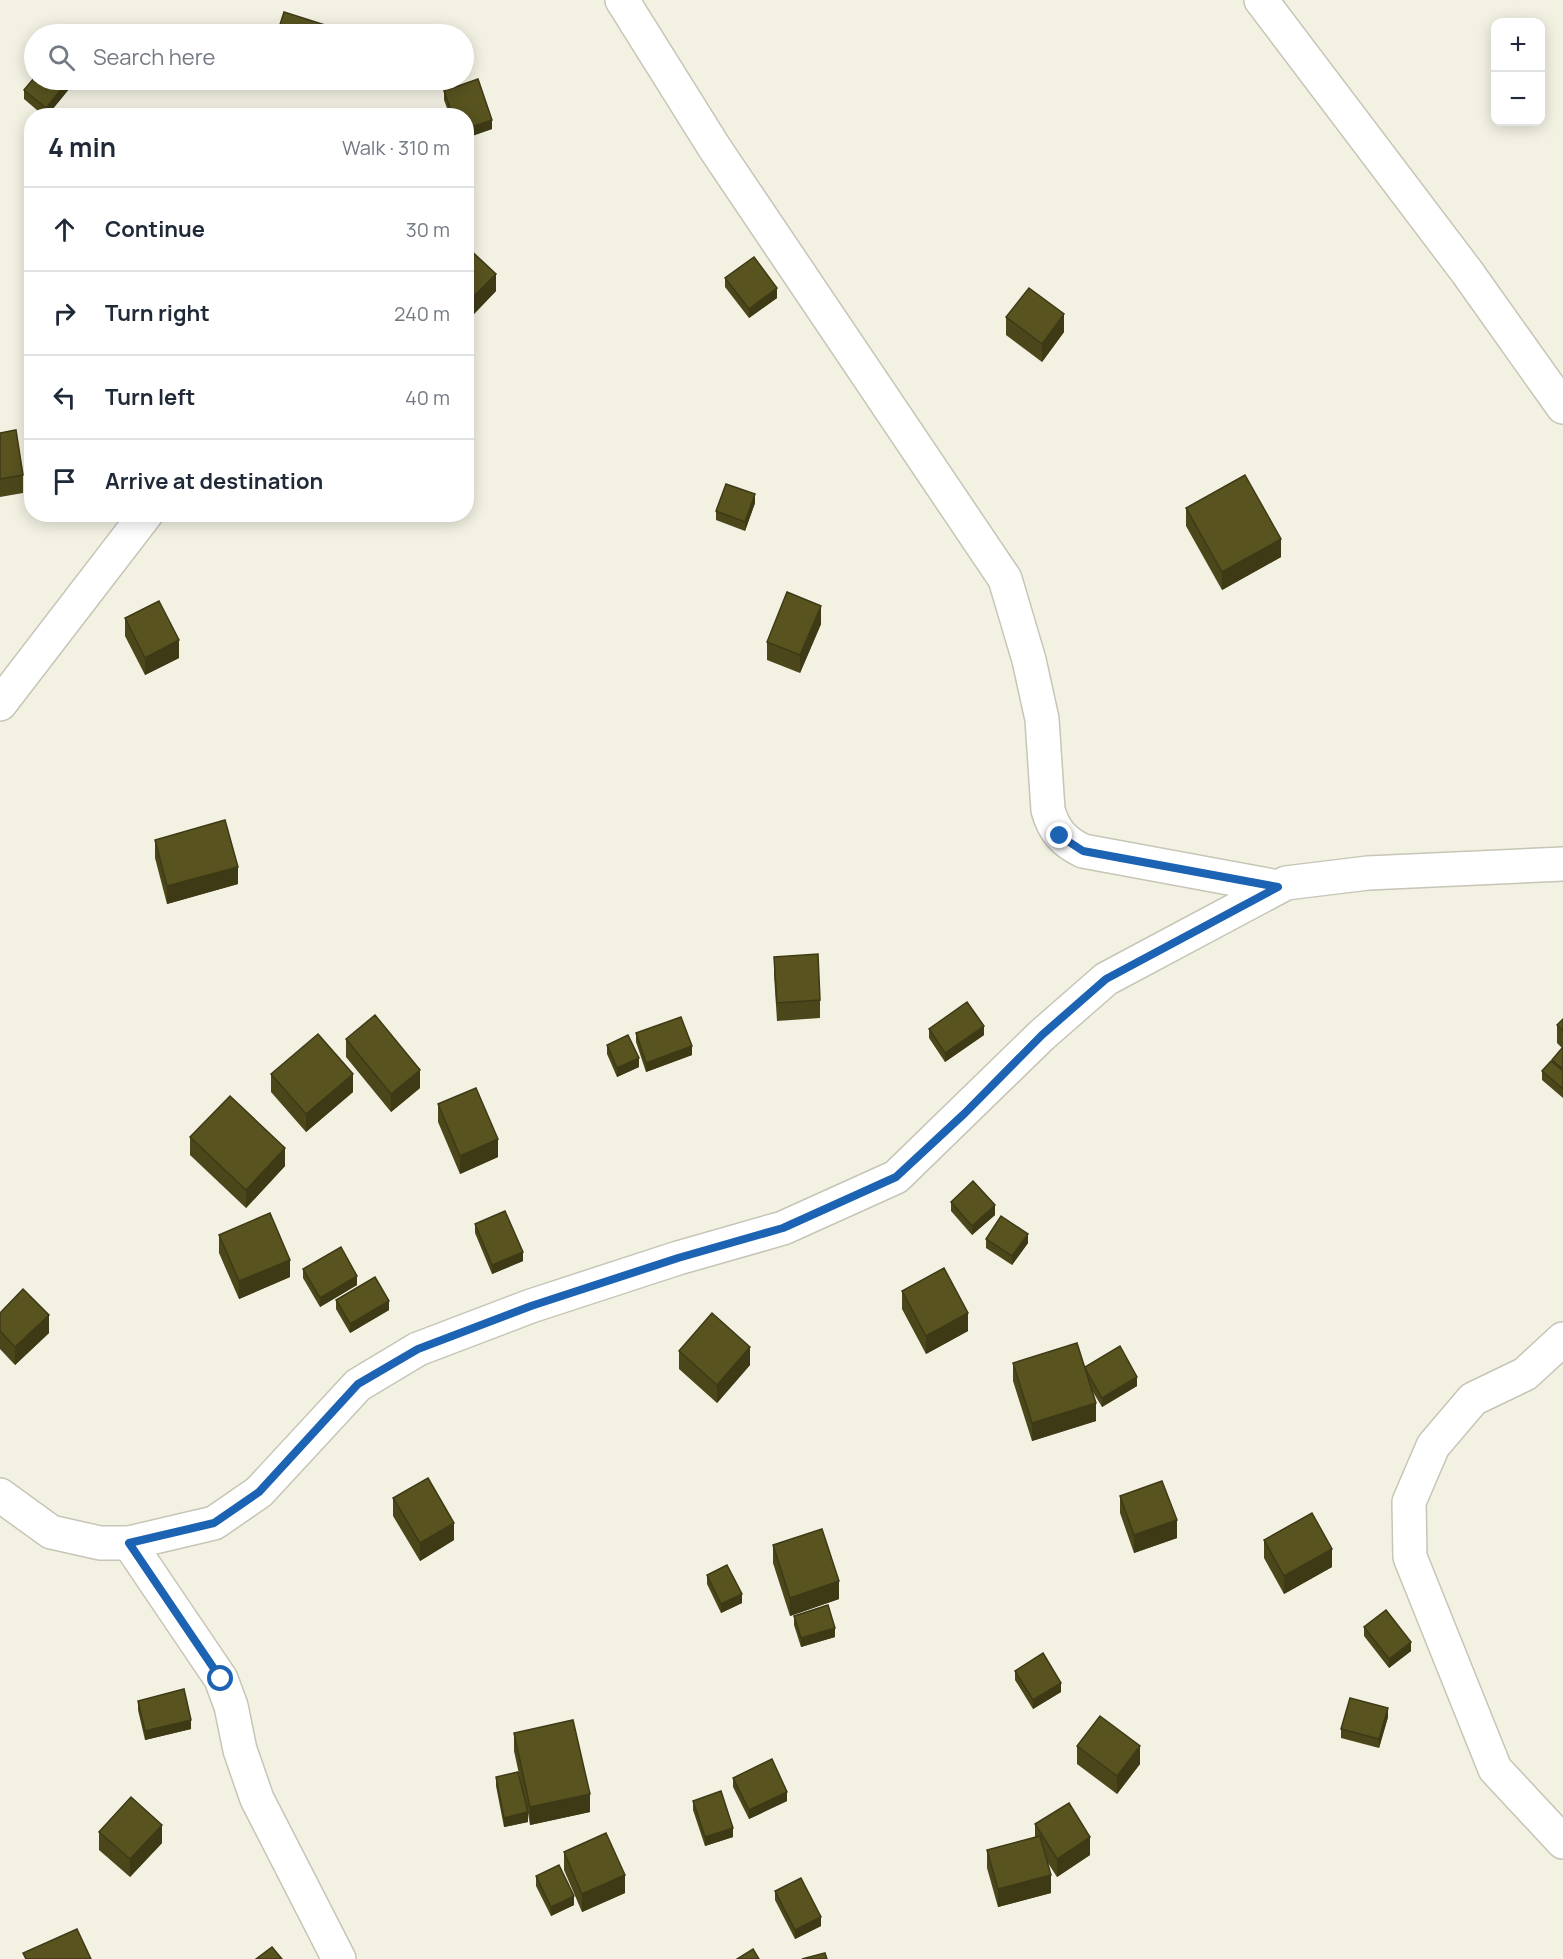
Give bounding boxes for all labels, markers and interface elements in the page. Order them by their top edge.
map controls [1491,18,1545,126]
button: + [1491,18,1545,72]
search box [24,24,474,90]
icon: search [45,41,78,74]
text: Search here [93,42,215,72]
button: − [1491,72,1545,126]
text: 4 min [48,129,116,165]
text: Walk · 310 m [342,134,450,161]
icon: ahead [48,213,81,246]
text: Continue [105,214,205,244]
text: 30 m [406,216,450,243]
icon: right [48,297,81,330]
text: Turn right [105,298,210,328]
text: 240 m [394,300,450,327]
icon: left [48,381,81,414]
text: Turn left [105,382,195,412]
text: 40 m [405,384,450,411]
icon: arrive [48,465,81,498]
text: Arrive at destination [105,466,323,496]
route end [1046,822,1072,848]
route start [207,1665,233,1691]

